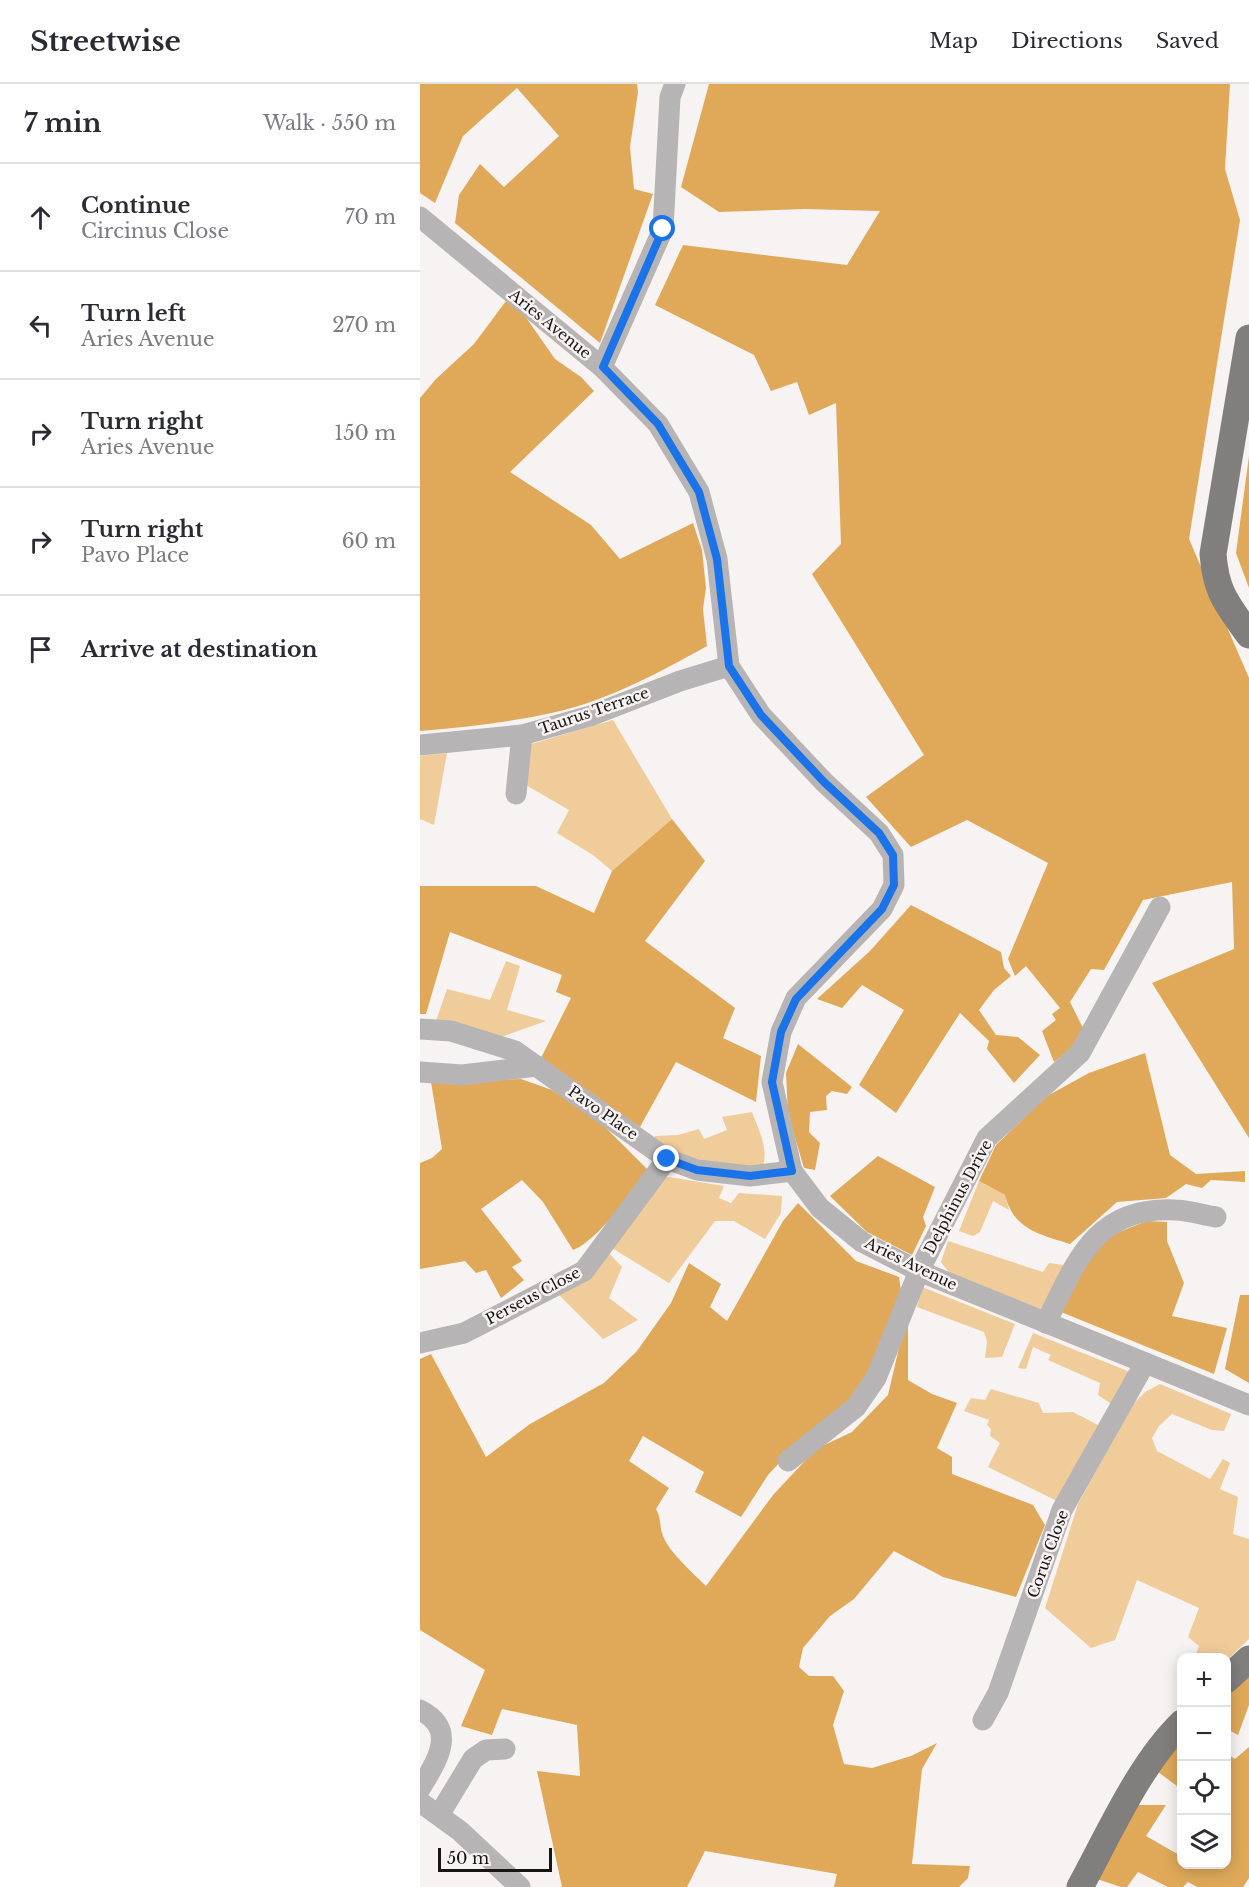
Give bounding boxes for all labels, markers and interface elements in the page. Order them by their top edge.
text: Streetwise [30,24,181,59]
text: Map [929,28,978,54]
text: Directions [1011,28,1123,54]
text: Saved [1156,28,1219,54]
text: 7 min [24,107,101,139]
text: Walk · 550 m [263,111,396,135]
text: Continue [81,192,190,219]
icon: ahead [24,201,57,234]
text: 70 m [344,205,396,229]
route start [649,215,675,241]
text: Circinus Close [81,219,229,243]
street label: Aries Avenue [505,284,595,362]
text: Turn left [81,300,186,327]
icon: left [24,309,57,342]
text: 270 m [332,313,396,337]
text: Aries Avenue [81,327,214,351]
text: Turn right [81,408,203,435]
icon: right [24,417,57,450]
text: 150 m [334,421,396,445]
text: Aries Avenue [81,435,214,459]
text: Turn right [81,516,203,543]
icon: right [24,525,57,558]
text: 60 m [342,529,396,553]
text: Pavo Place [81,543,189,567]
icon: arrive [24,633,57,666]
text: Arrive at destination [81,636,318,663]
street label: Taurus Terrace [536,683,651,738]
street label: Pavo Place [565,1082,642,1144]
street label: Delphinus Drive [919,1136,996,1257]
route end [653,1145,679,1171]
street label: Aries Avenue [861,1233,960,1294]
street label: Perseus Close [482,1263,583,1328]
street label: Corus Close [1023,1507,1072,1600]
map controls [1177,1653,1231,1869]
button: + [1177,1653,1231,1707]
button: − [1177,1707,1231,1761]
button: locate [1177,1761,1231,1815]
button: layers [1177,1815,1231,1869]
scale bar [438,1845,552,1872]
text: 50 m [447,1848,489,1868]

